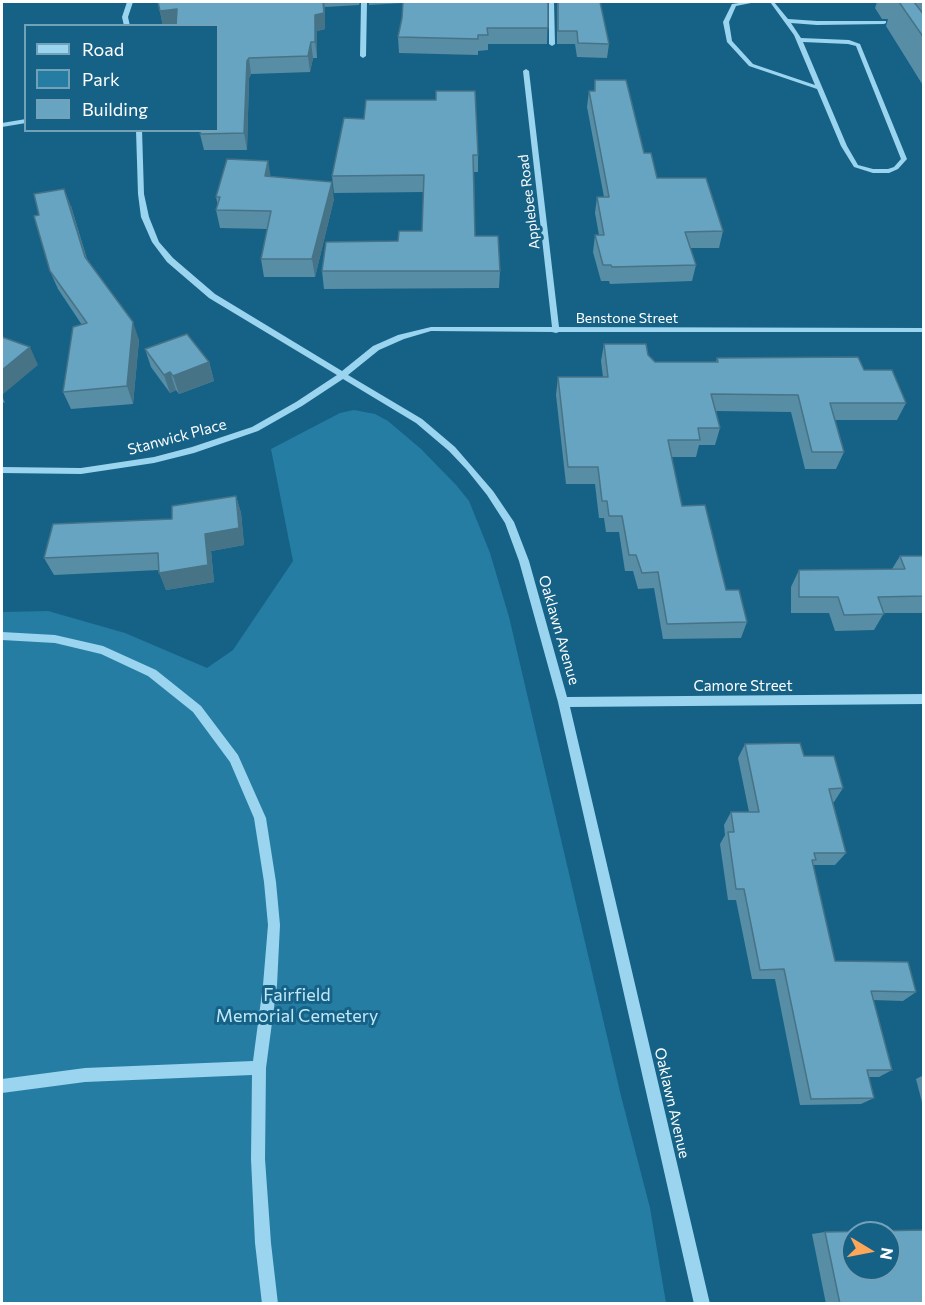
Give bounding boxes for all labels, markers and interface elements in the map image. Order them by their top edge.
legend [24,24,219,132]
text: Road [82,38,124,60]
text: Park [82,68,120,90]
text: Building [82,98,148,120]
street label: Applebee Road [515,154,543,250]
street label: Benstone Street [576,310,678,326]
street label: Stanwick Place [126,415,228,459]
street label: Oaklawn Avenue [535,573,583,687]
street label: Camore Street [693,677,793,695]
park label: Fairfield Memorial Cemetery [216,984,378,1026]
street label: Oaklawn Avenue [650,1046,694,1160]
north arrow [841,1221,901,1281]
text: N [877,1246,898,1261]

